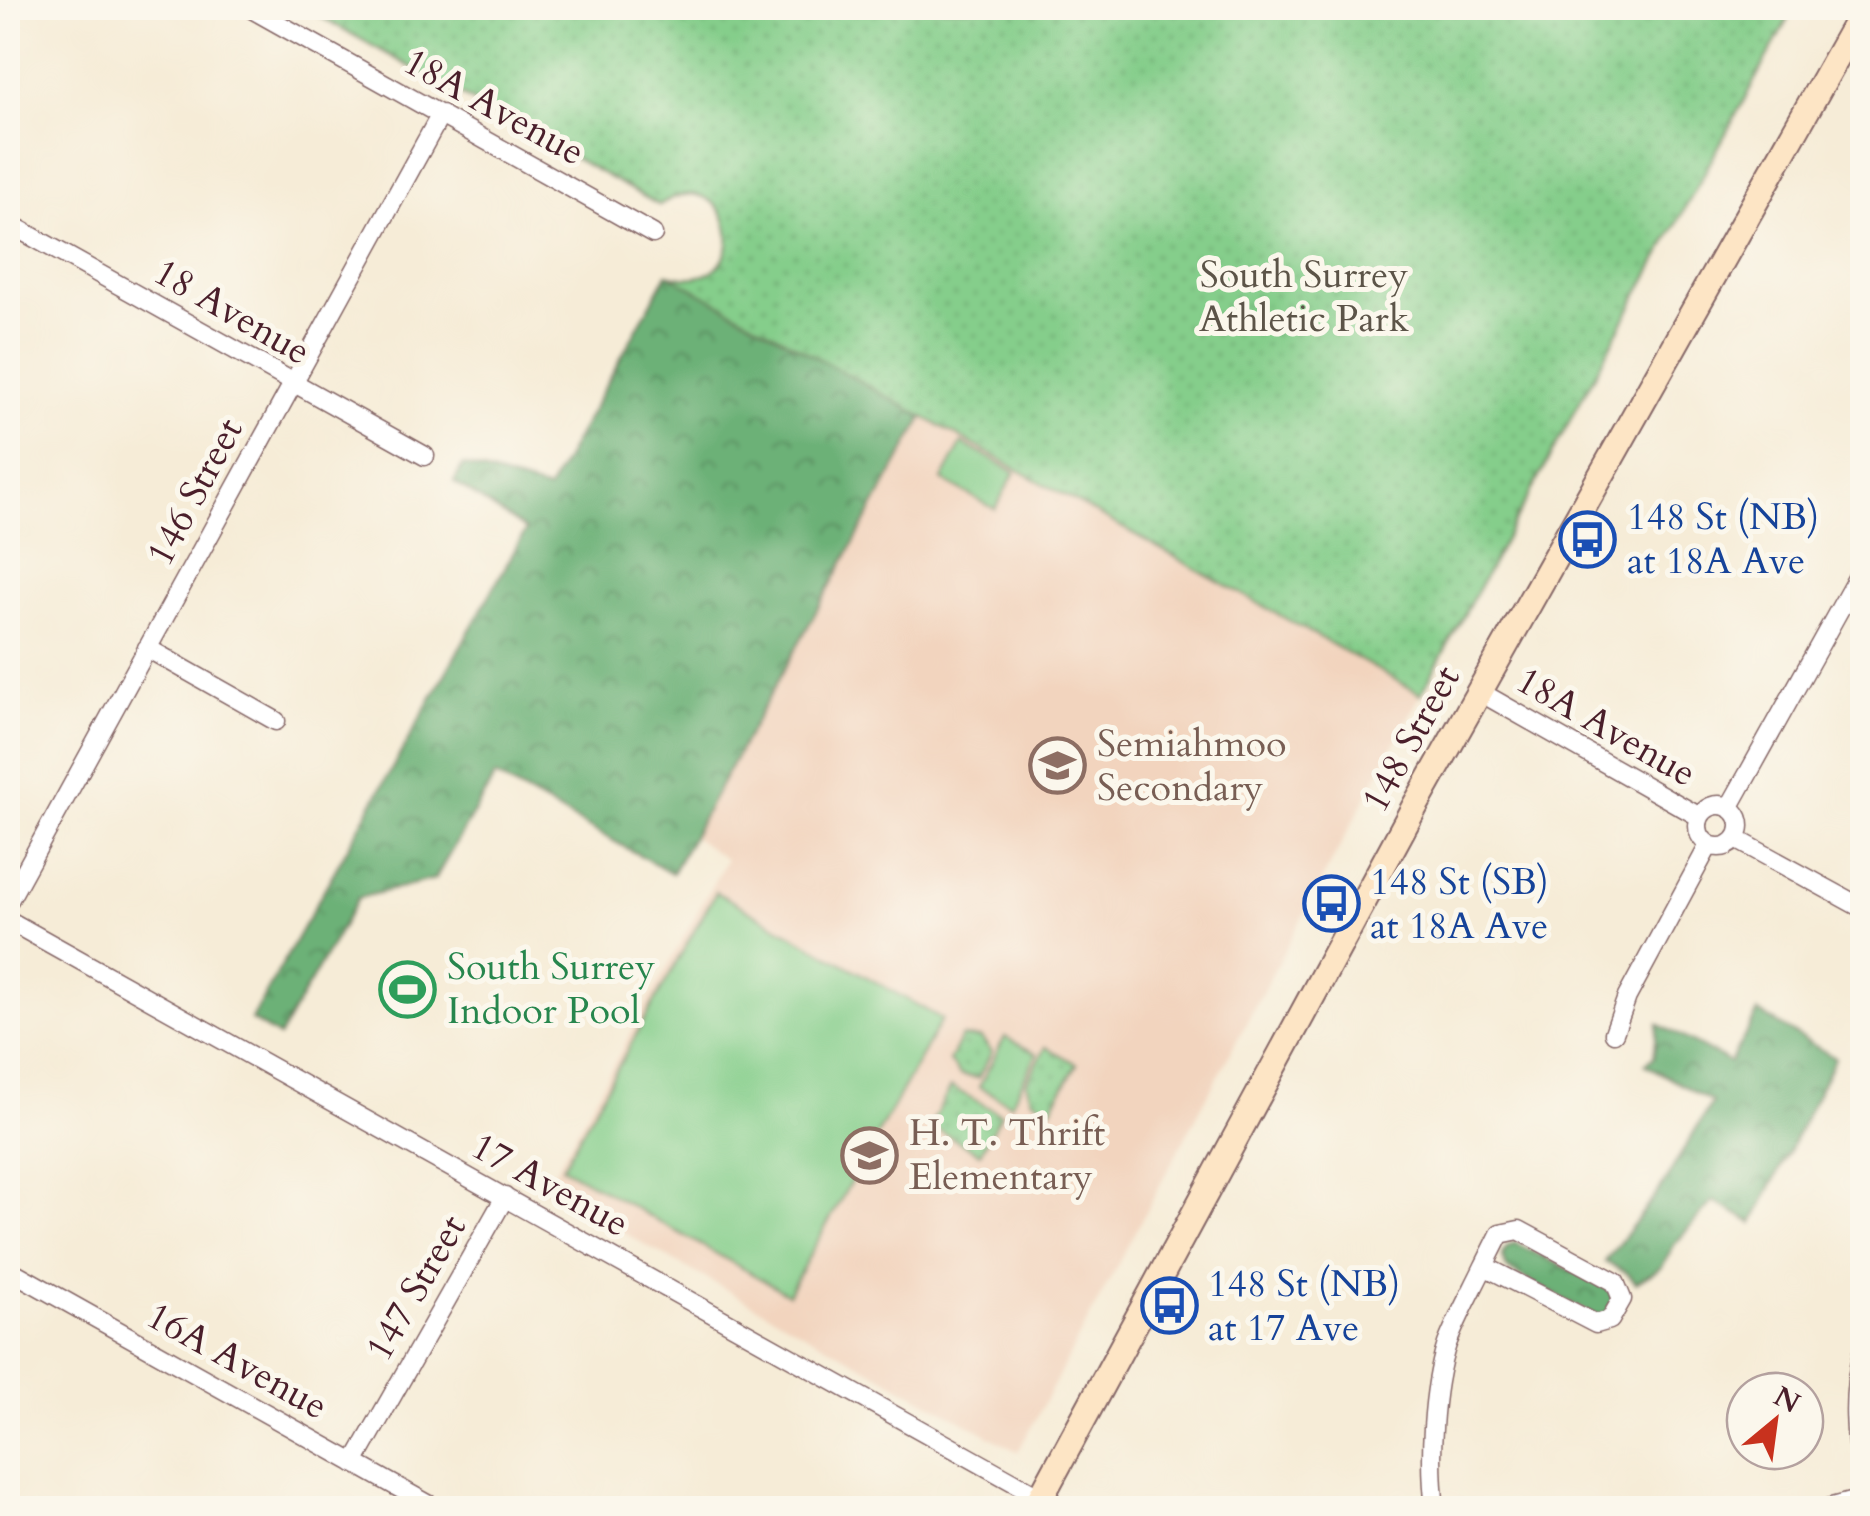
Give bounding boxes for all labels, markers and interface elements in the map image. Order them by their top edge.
street label: 18A Avenue [394,36,594,178]
street label: 18 Avenue [144,246,320,378]
park label: South Surrey Athletic Park [1199,249,1410,345]
street label: 146 Street [134,409,256,575]
place label: 148 St (NB) at 18A Ave [1627,491,1819,587]
bus stop icon: 148 St (NB) at 18A Ave [1558,509,1618,569]
street label: 18A Avenue [1507,655,1705,799]
street label: 148 Street [1349,656,1473,822]
place label: Semiahmoo Secondary [1097,718,1287,814]
school or university icon: Semiahmoo Secondary [1028,736,1088,796]
place label: 148 St (SB) at 18A Ave [1370,856,1549,952]
bus stop icon: 148 St (SB) at 18A Ave [1301,874,1361,934]
place label: South Surrey Indoor Pool [447,941,655,1037]
sports icon: South Surrey Indoor Pool [378,959,438,1019]
place label: H. T. Thrift Elementary [909,1107,1105,1203]
street label: 17 Avenue [462,1120,638,1250]
school or university icon: H. T. Thrift Elementary [840,1125,900,1185]
street label: 147 Street [353,1206,479,1370]
place label: 148 St (NB) at 17 Ave [1208,1258,1400,1354]
bus stop icon: 148 St (NB) at 17 Ave [1139,1276,1199,1336]
street label: 16A Avenue [137,1290,337,1432]
north arrow [1725,1371,1825,1471]
text: N [1767,1378,1806,1423]

